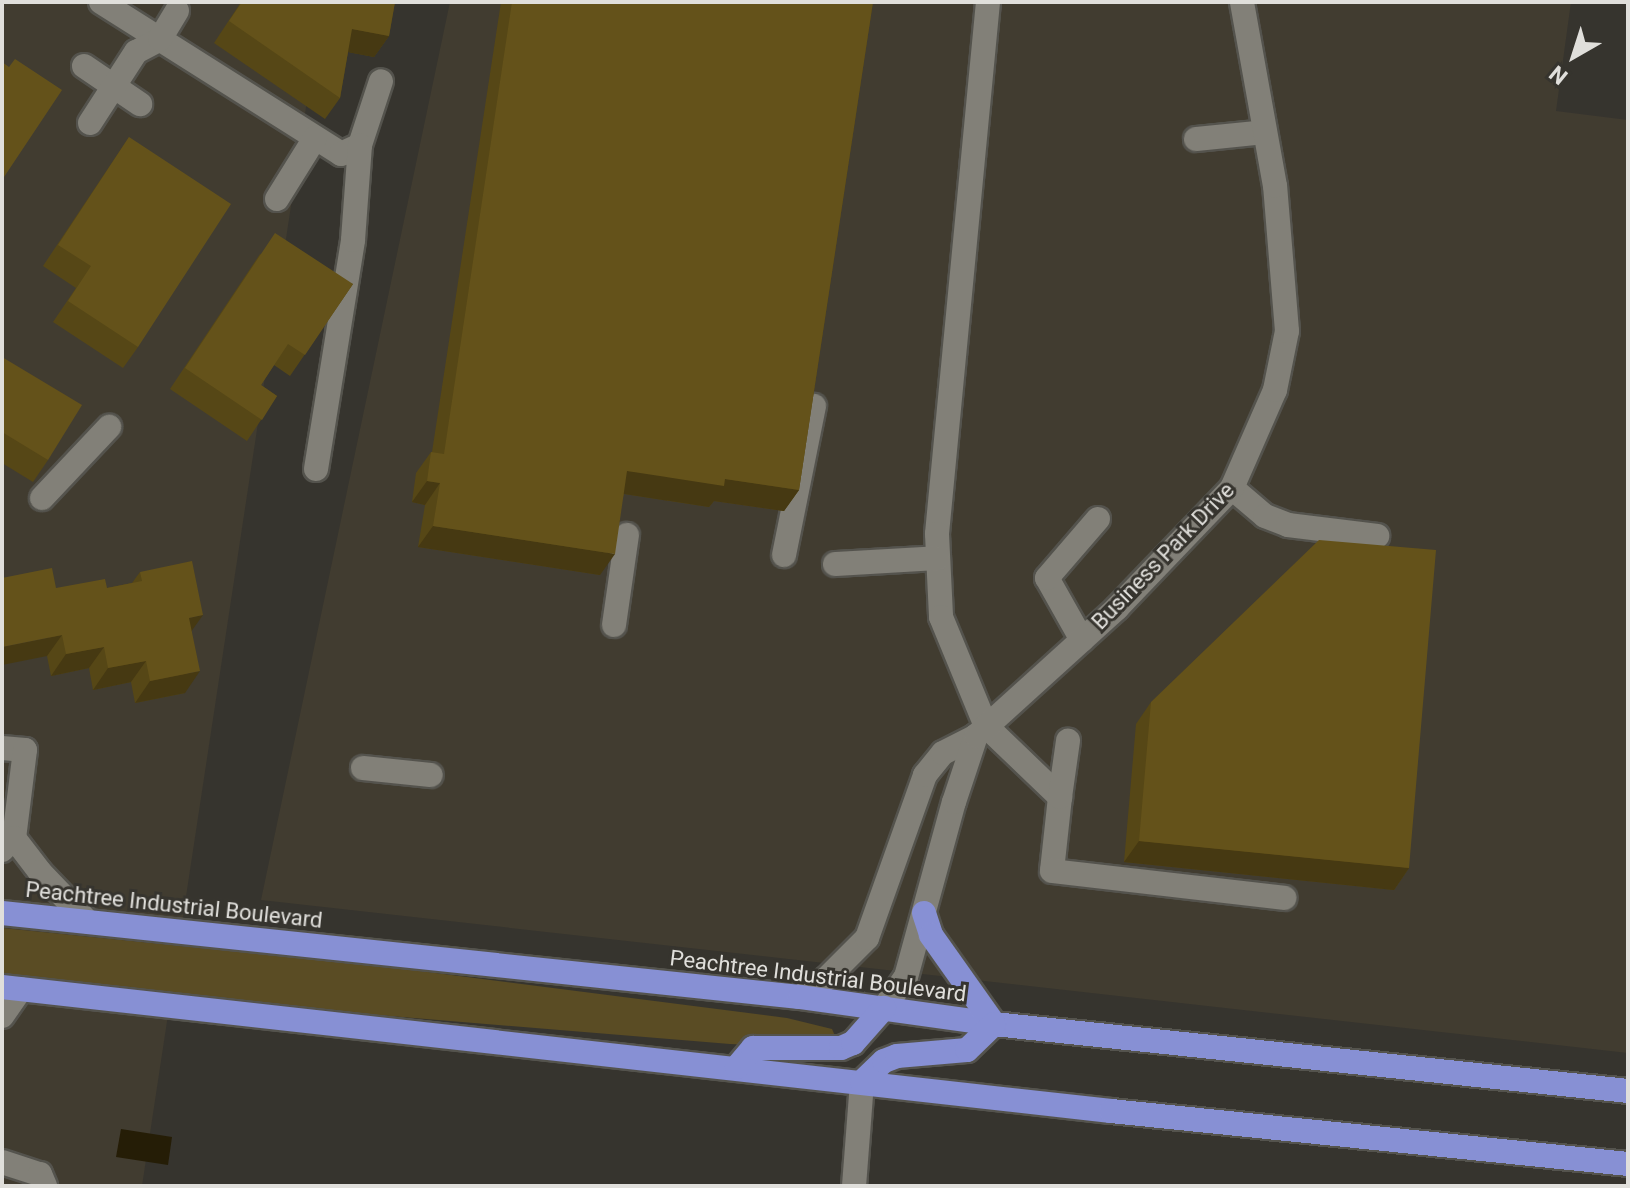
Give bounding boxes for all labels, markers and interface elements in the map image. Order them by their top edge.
north arrow [1534,16,1614,96]
text: N [1545,60,1572,90]
street label: Business Park Drive [1086,477,1240,635]
street label: Peachtree Industrial Boulevard [24,876,324,934]
street label: Peachtree Industrial Boulevard [668,945,968,1007]

